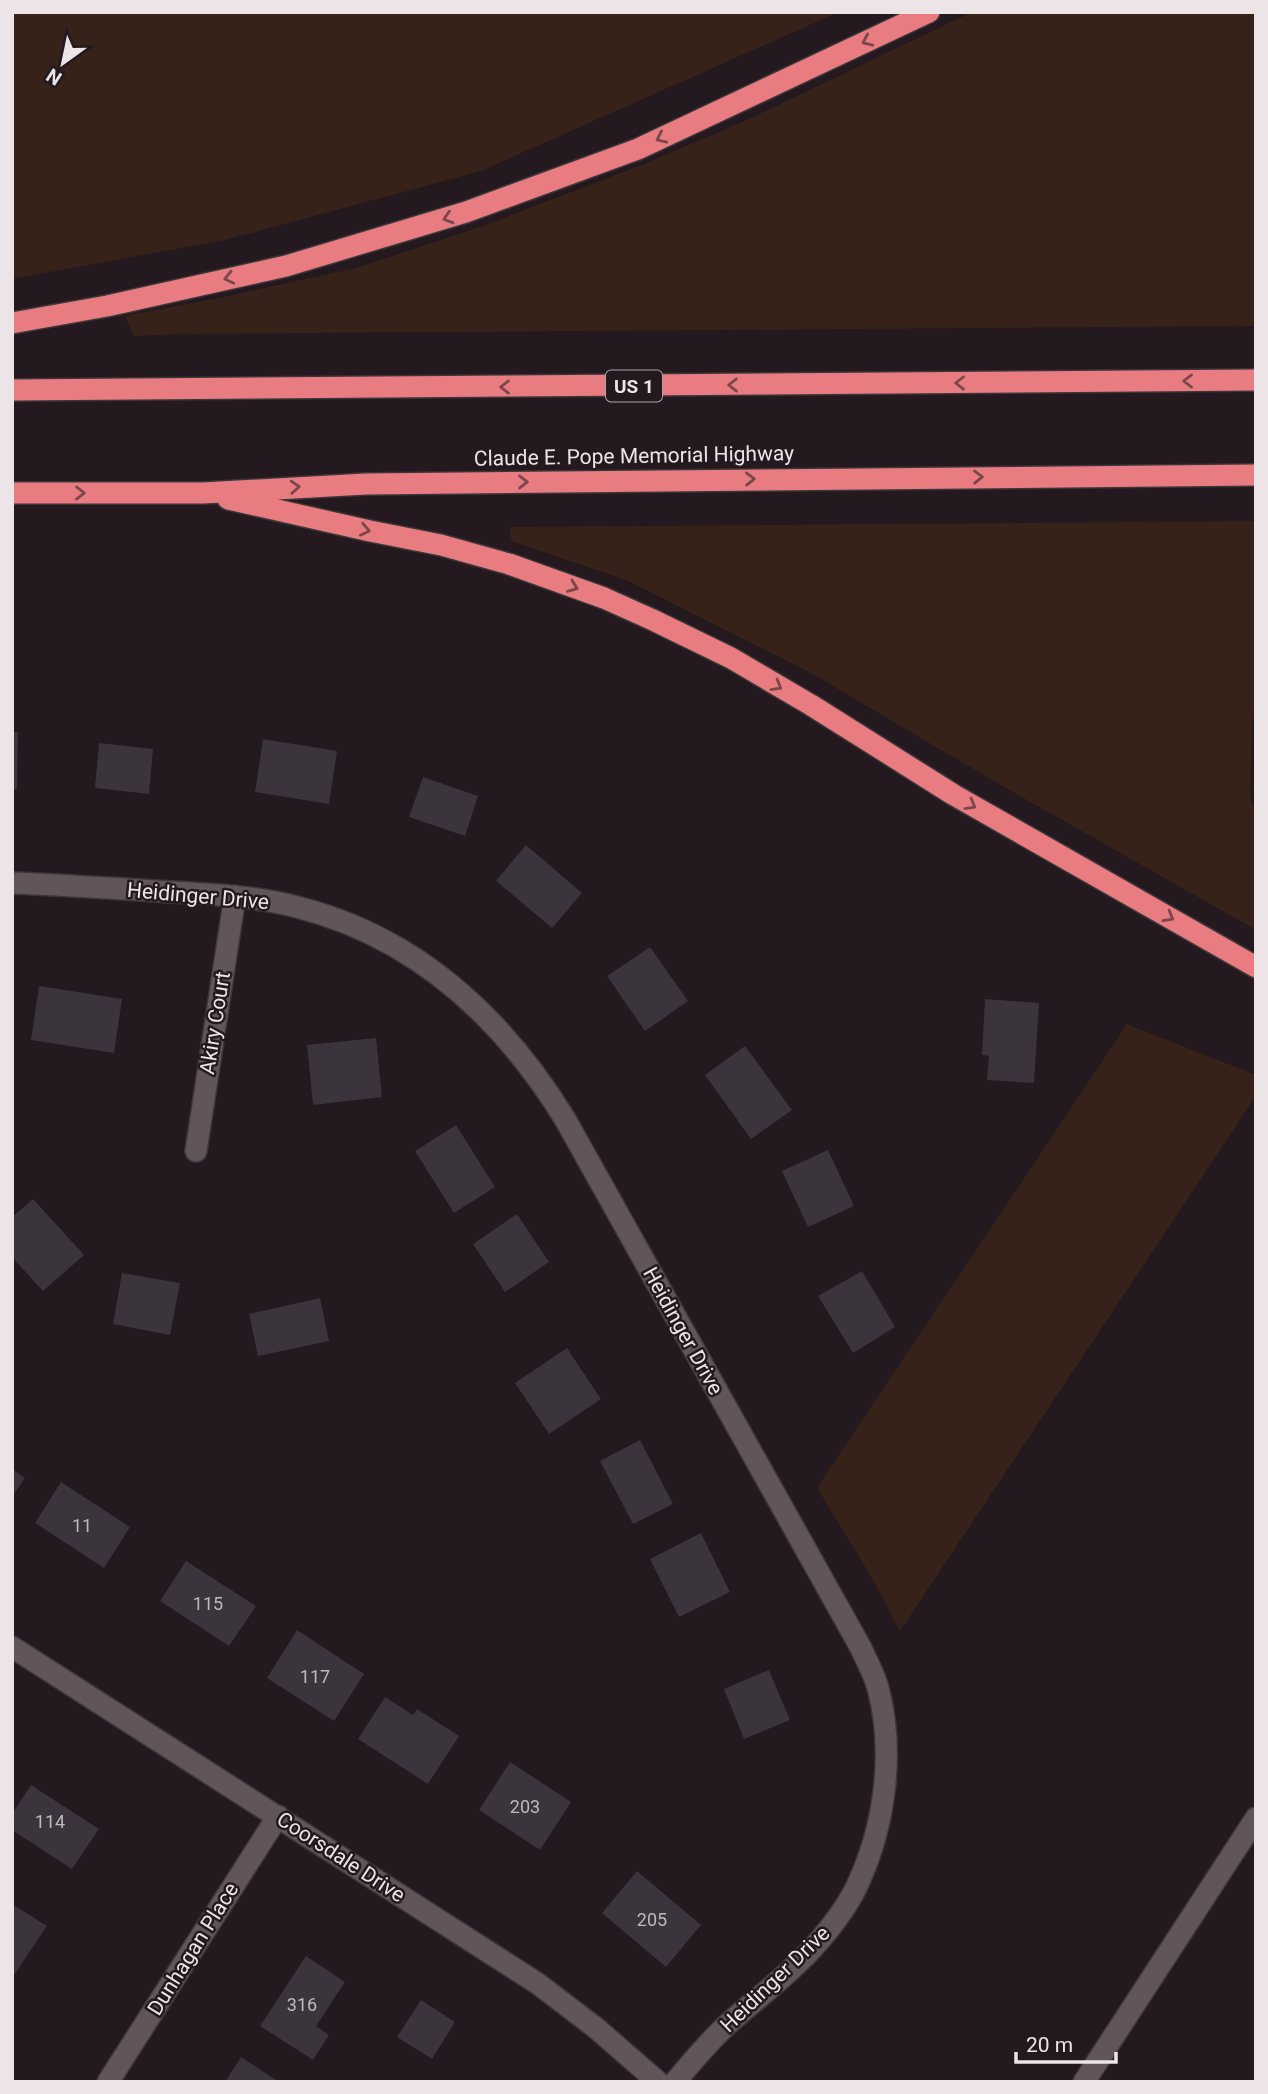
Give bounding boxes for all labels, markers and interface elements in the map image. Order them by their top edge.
north arrow [28,28,98,98]
one-way arrow [862,33,874,47]
text: N [42,64,66,90]
one-way arrow [656,130,668,144]
one-way arrow [443,210,455,224]
one-way arrow [223,270,235,285]
road number: US 1 [606,370,662,402]
one-way arrow [1182,373,1192,389]
one-way arrow [954,375,965,391]
one-way arrow [727,377,737,393]
one-way arrow [499,379,510,395]
street label: Claude E. Pope Memorial Highway [474,441,794,471]
one-way arrow [973,469,983,485]
one-way arrow [745,471,756,487]
one-way arrow [518,474,528,490]
one-way arrow [290,480,301,495]
one-way arrow [76,485,86,501]
one-way arrow [359,521,371,536]
one-way arrow [566,578,578,592]
one-way arrow [770,677,783,690]
one-way arrow [964,797,977,810]
street label: Heidinger Drive [126,878,270,914]
one-way arrow [1161,909,1174,922]
street label: Akiry Court [195,970,235,1076]
street label: Heidinger Drive [638,1263,728,1399]
house number: 11 [72,1515,92,1536]
house number: 115 [193,1593,223,1614]
house number: 117 [300,1666,330,1687]
house number: 203 [510,1796,540,1817]
street label: Coorsdale Drive [273,1807,409,1907]
house number: 114 [35,1811,65,1832]
street label: Dunhagan Place [143,1878,243,2020]
house number: 205 [637,1909,667,1930]
street label: Heidinger Drive [716,1921,834,2037]
house number: 316 [287,1994,317,2015]
scale bar [1016,2021,1116,2064]
text: 20 m [1026,2033,1073,2057]

